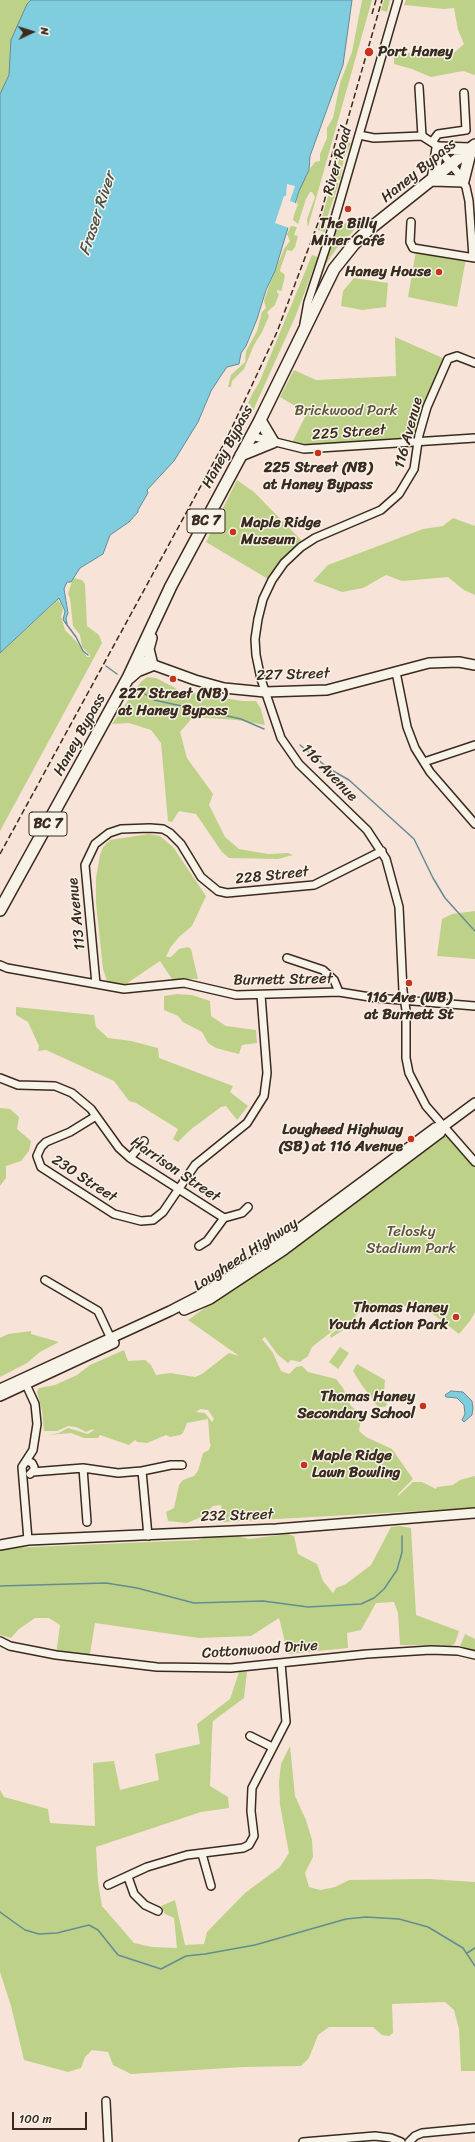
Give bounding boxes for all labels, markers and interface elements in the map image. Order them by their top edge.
north arrow [12,12,52,52]
text: N [35,27,54,36]
place label: Port Haney [378,43,453,61]
marker: Port Haney [363,46,375,58]
street label: River Road [320,125,356,197]
street label: Haney Bypass [378,135,460,207]
water label: Fraser River [76,170,120,258]
marker: The Billy Miner Café [343,204,353,214]
place label: The Billy Miner Café [311,215,385,250]
place label: Haney House [345,263,431,281]
marker: Haney House [434,267,444,277]
street label: 116 Avenue [391,395,427,471]
street label: Haney Bypass [199,402,257,492]
park label: Brickwood Park [294,402,398,420]
street label: 225 Street [311,421,387,445]
marker: 225 Street (NB) at Haney Bypass [313,448,323,458]
place label: 225 Street (NB) at Haney Bypass [263,459,373,494]
road number: BC 7 [187,509,225,533]
place label: Maple Ridge Museum [241,514,321,549]
marker: Maple Ridge Museum [228,527,238,537]
street label: 227 Street [256,665,330,685]
marker: 227 Street (NB) at Haney Bypass [168,674,178,684]
place label: 227 Street (NB) at Haney Bypass [118,685,228,720]
street label: Haney Bypass [50,691,110,779]
street label: 116 Avenue [297,740,361,806]
road number: BC 7 [29,812,67,836]
street label: 228 Street [234,863,310,889]
street label: 113 Avenue [64,877,90,951]
street label: Burnett Street [233,970,333,990]
marker: 116 Ave (WB) at Burnett St [404,978,414,988]
place label: 116 Ave (WB) at Burnett St [364,989,454,1024]
place label: Lougheed Highway (SB) at 116 Avenue [278,1121,403,1156]
street label: Harrison Street [127,1134,223,1206]
marker: Lougheed Highway (SB) at 116 Avenue [406,1134,416,1144]
street label: 230 Street [48,1151,120,1207]
street label: Lougheed Highway [191,1215,301,1295]
park label: Telosky Stadium Park [366,1223,456,1258]
place label: Thomas Haney Youth Action Park [329,1299,448,1334]
marker: Thomas Haney Youth Action Park [451,1312,461,1322]
place label: Thomas Haney Secondary School [297,1388,415,1423]
marker: Thomas Haney Secondary School [418,1401,428,1411]
place label: Maple Ridge Lawn Bowling [312,1447,400,1482]
marker: Maple Ridge Lawn Bowling [299,1460,309,1470]
street label: 232 Street [200,1506,274,1526]
street label: Cottonwood Drive [201,1637,319,1663]
scale bar [14,2104,89,2130]
text: 100 m [19,2108,52,2130]

